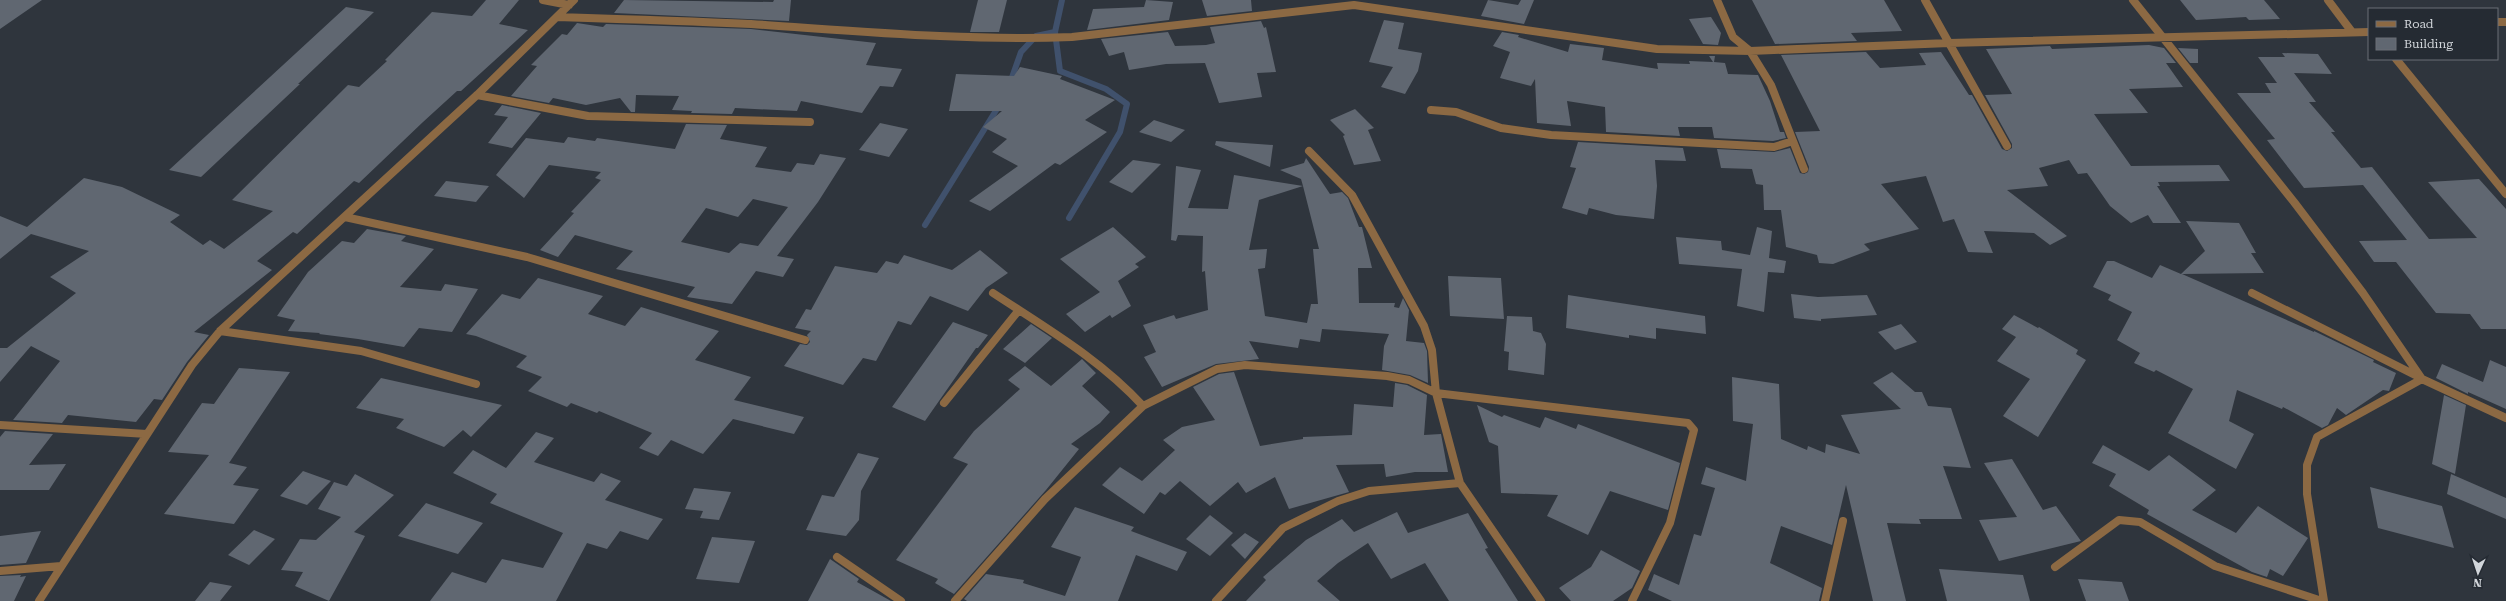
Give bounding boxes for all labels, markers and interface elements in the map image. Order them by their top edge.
legend [2368,8,2498,60]
text: Road [2404,17,2434,31]
text: Building [2404,37,2453,51]
north arrow [2458,553,2498,593]
text: N [2472,576,2482,589]

